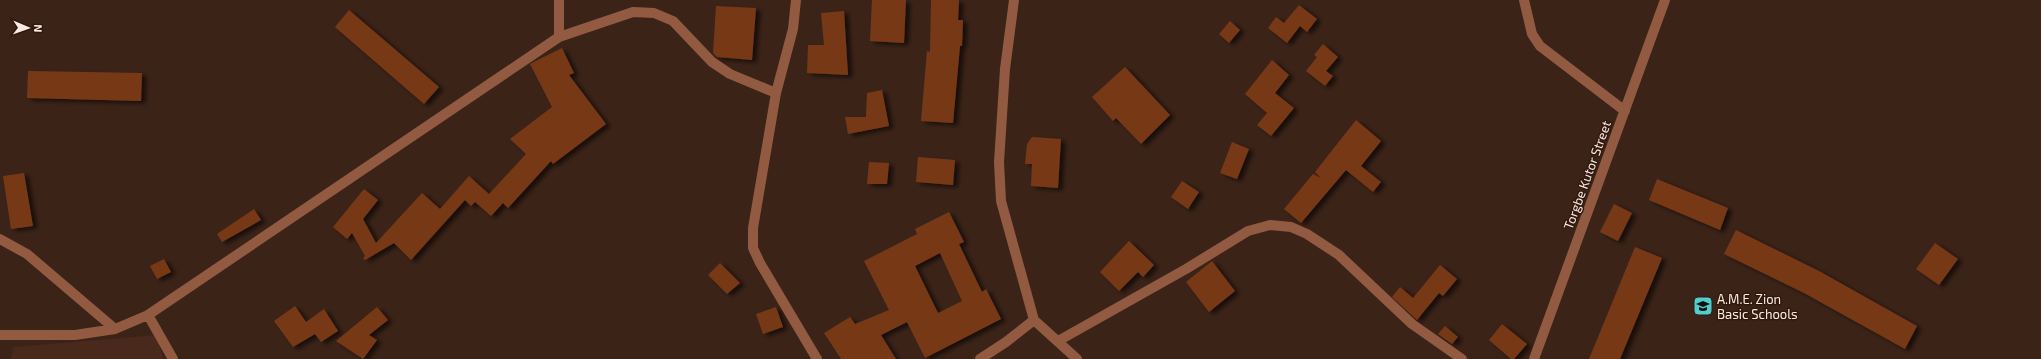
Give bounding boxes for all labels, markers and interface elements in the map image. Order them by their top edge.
north arrow [8,8,48,48]
text: N [32,24,45,33]
street label: Torgbe Kutor Street [1560,118,1614,232]
place label: A.M.E. Zion Basic Schools [1717,291,1798,322]
school or university icon: A.M.E. Zion Basic Schools [1692,295,1714,317]

